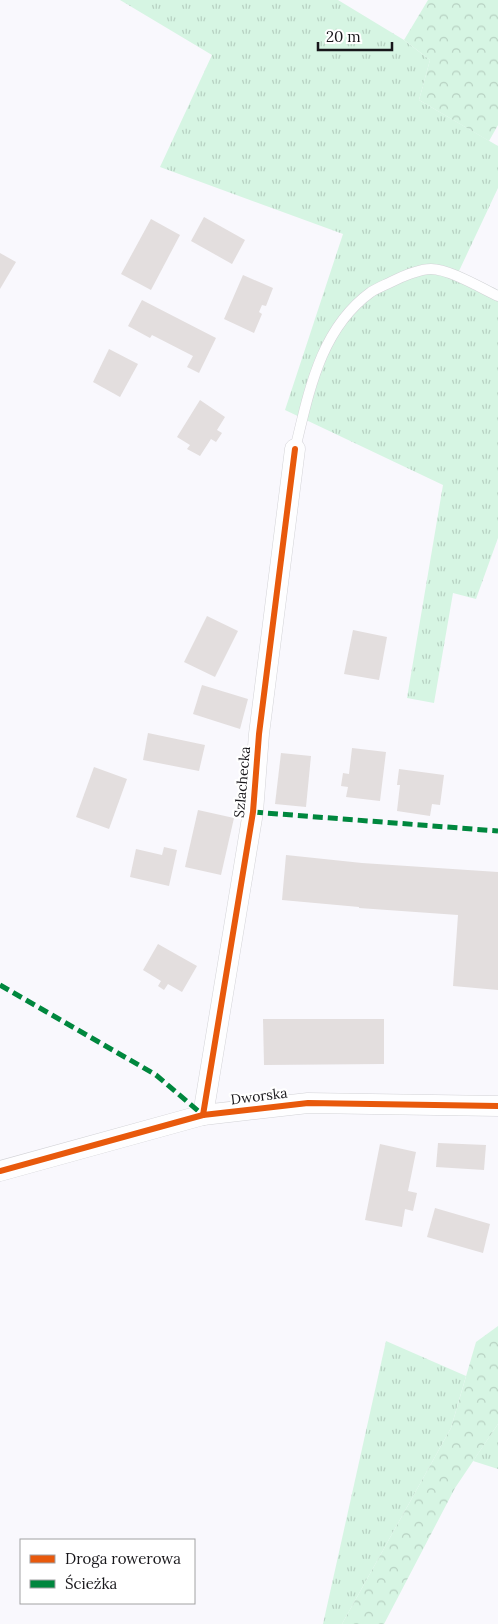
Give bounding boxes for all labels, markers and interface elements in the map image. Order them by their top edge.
scale bar [318,20,392,52]
text: 20 m [326,27,361,46]
street label: Szlachecka [230,746,254,818]
street label: Dworska [230,1084,288,1108]
legend [20,1539,195,1604]
text: Droga rowerowa [65,1549,181,1568]
text: Ścieżka [65,1574,118,1593]

